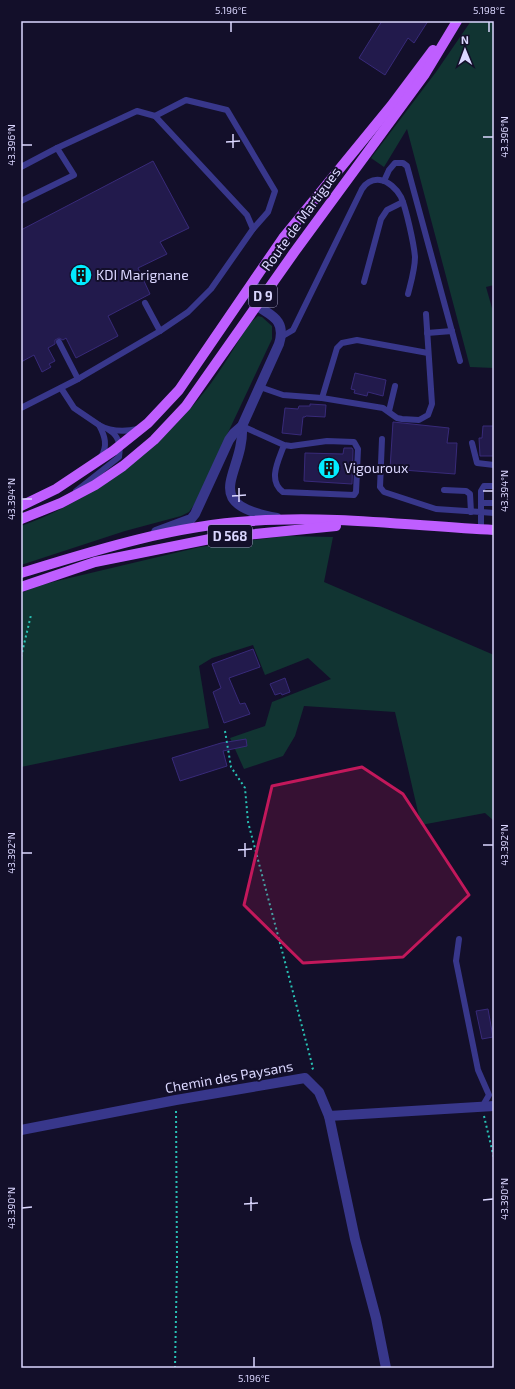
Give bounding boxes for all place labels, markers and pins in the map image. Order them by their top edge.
building icon: KDI Marignane [68,262,94,288]
place label: KDI Marignane [96,266,189,283]
building icon: Vigouroux [316,455,342,481]
place label: Vigouroux [344,459,409,476]

